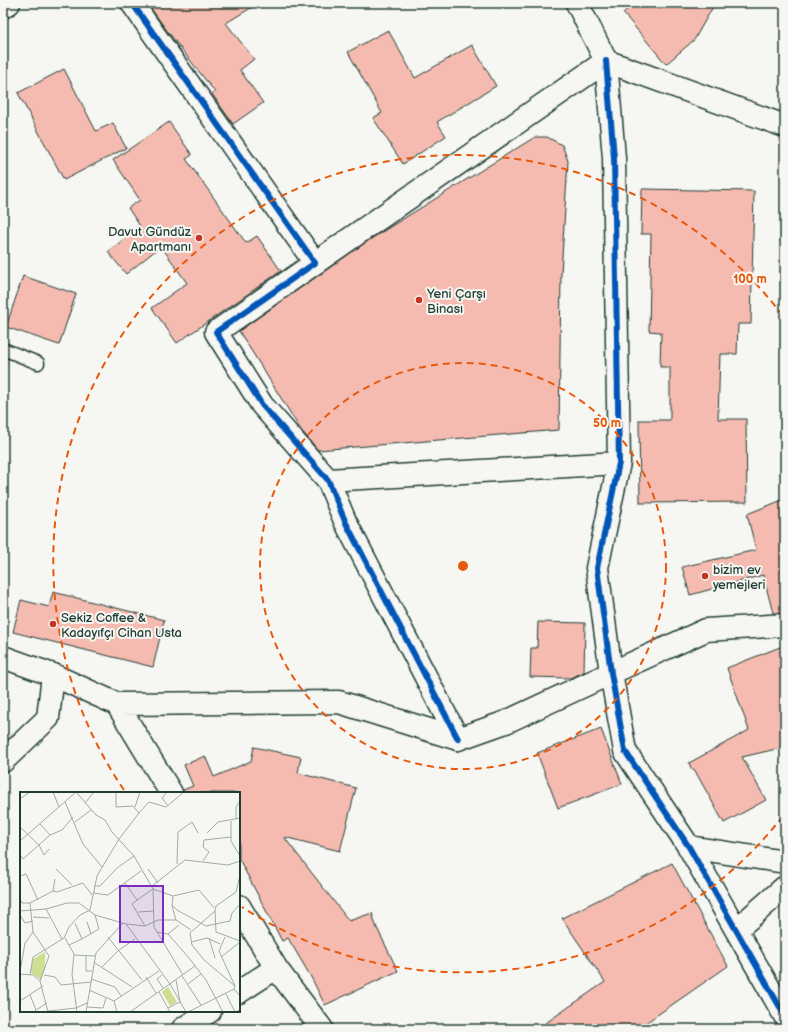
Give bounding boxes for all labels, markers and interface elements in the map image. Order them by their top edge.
place label: Davut Gündüz Apartmanı [108,224,192,255]
marker: Davut Gündüz Apartmanı [194,233,204,243]
text: 100 m [733,272,767,287]
place label: Yeni Çarşı Binası [426,286,486,317]
marker: Yeni Çarşı Binası [414,295,424,305]
text: 50 m [593,416,621,431]
centre of rings [456,559,470,573]
place label: bizim ev yemejleri [712,562,766,593]
marker: bizim ev yemejleri [700,571,710,581]
place label: Sekiz Coffee & Kadayıfçı Cihan Usta [61,610,182,641]
marker: Sekiz Coffee & Kadayıfçı Cihan Usta [48,619,58,629]
inset map [20,792,240,1012]

